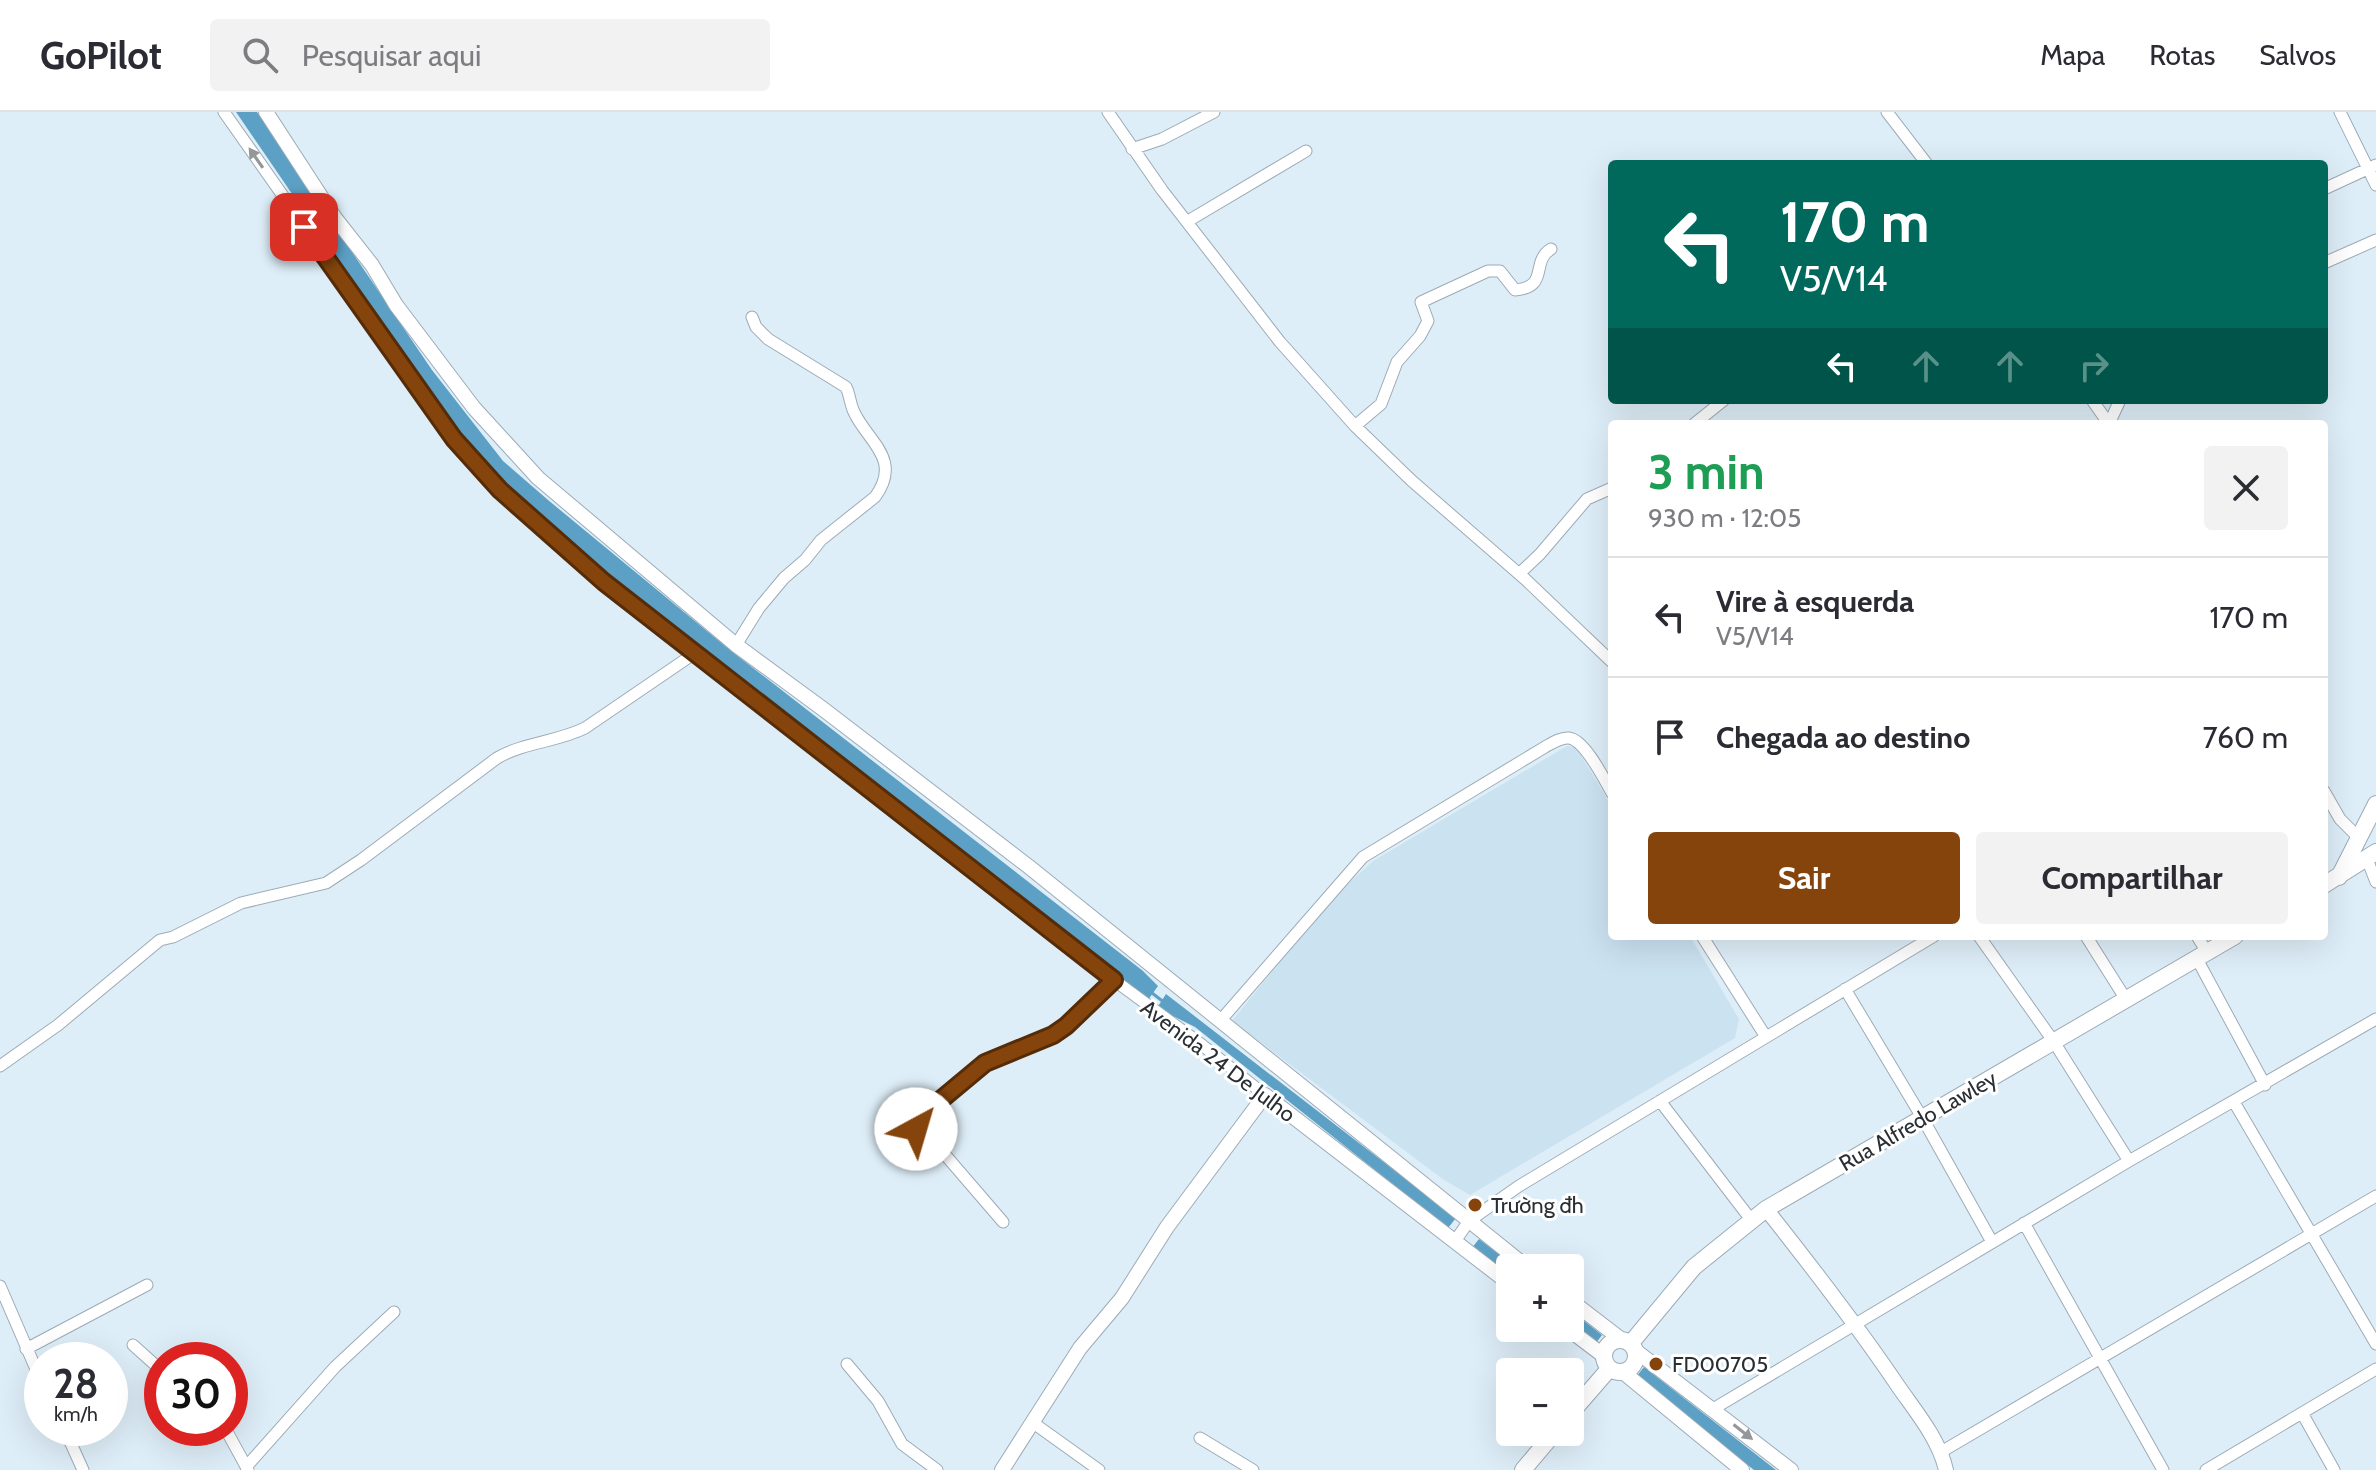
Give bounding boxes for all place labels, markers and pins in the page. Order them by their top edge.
pin [270,193,338,261]
place label: Trường đh [1491,1192,1584,1219]
marker: Trường đh [1466,1196,1484,1214]
place label: FD00705 [1672,1351,1768,1378]
marker: FD00705 [1647,1355,1665,1373]

